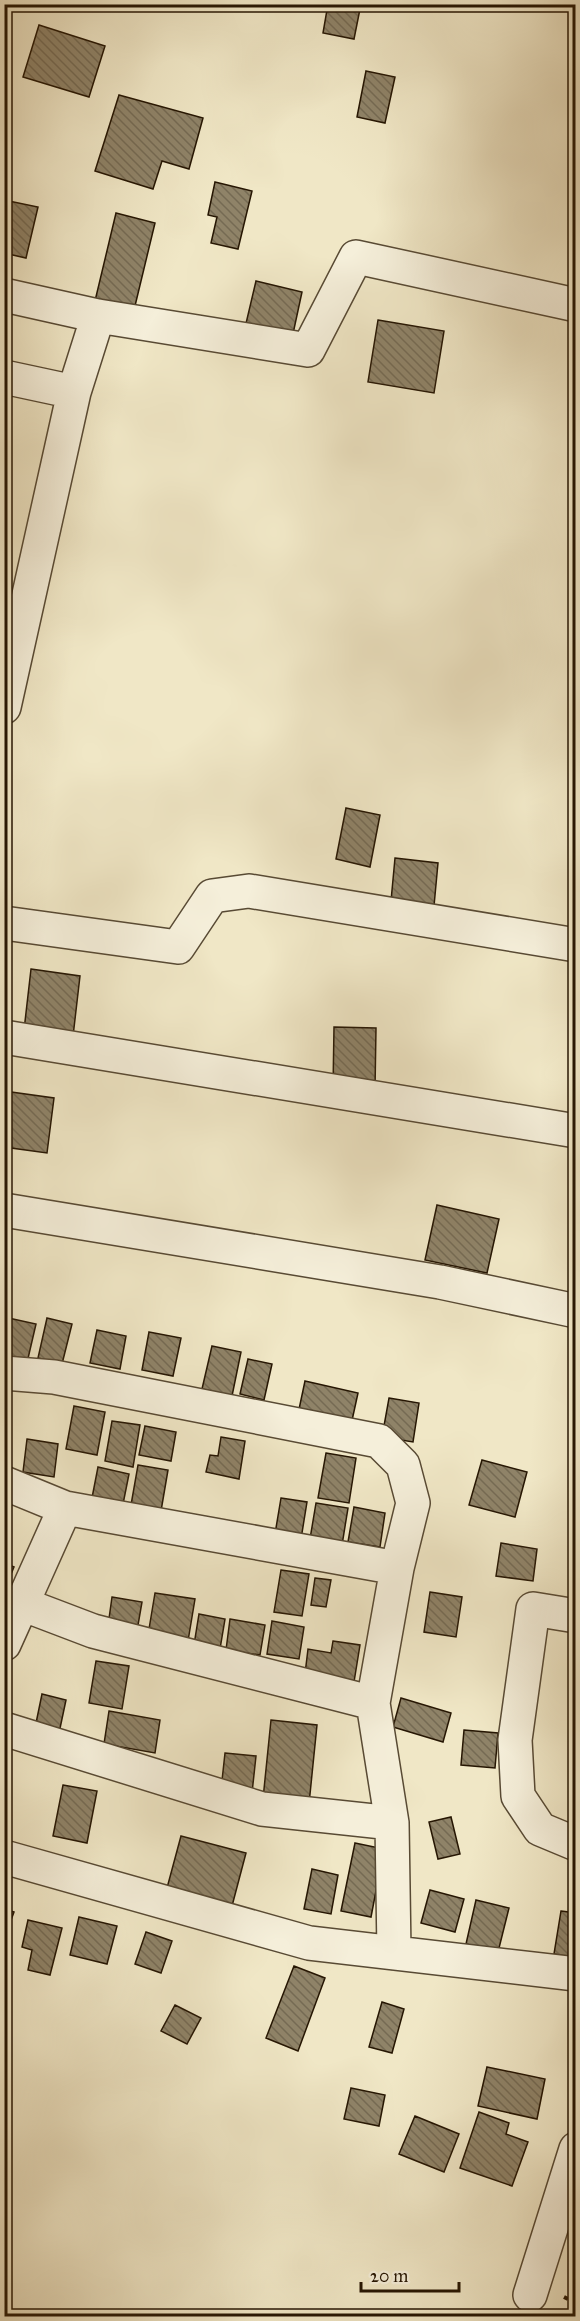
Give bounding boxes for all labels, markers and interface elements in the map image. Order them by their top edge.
scale bar [361,2255,458,2293]
text: 20 m [370,2265,408,2287]

